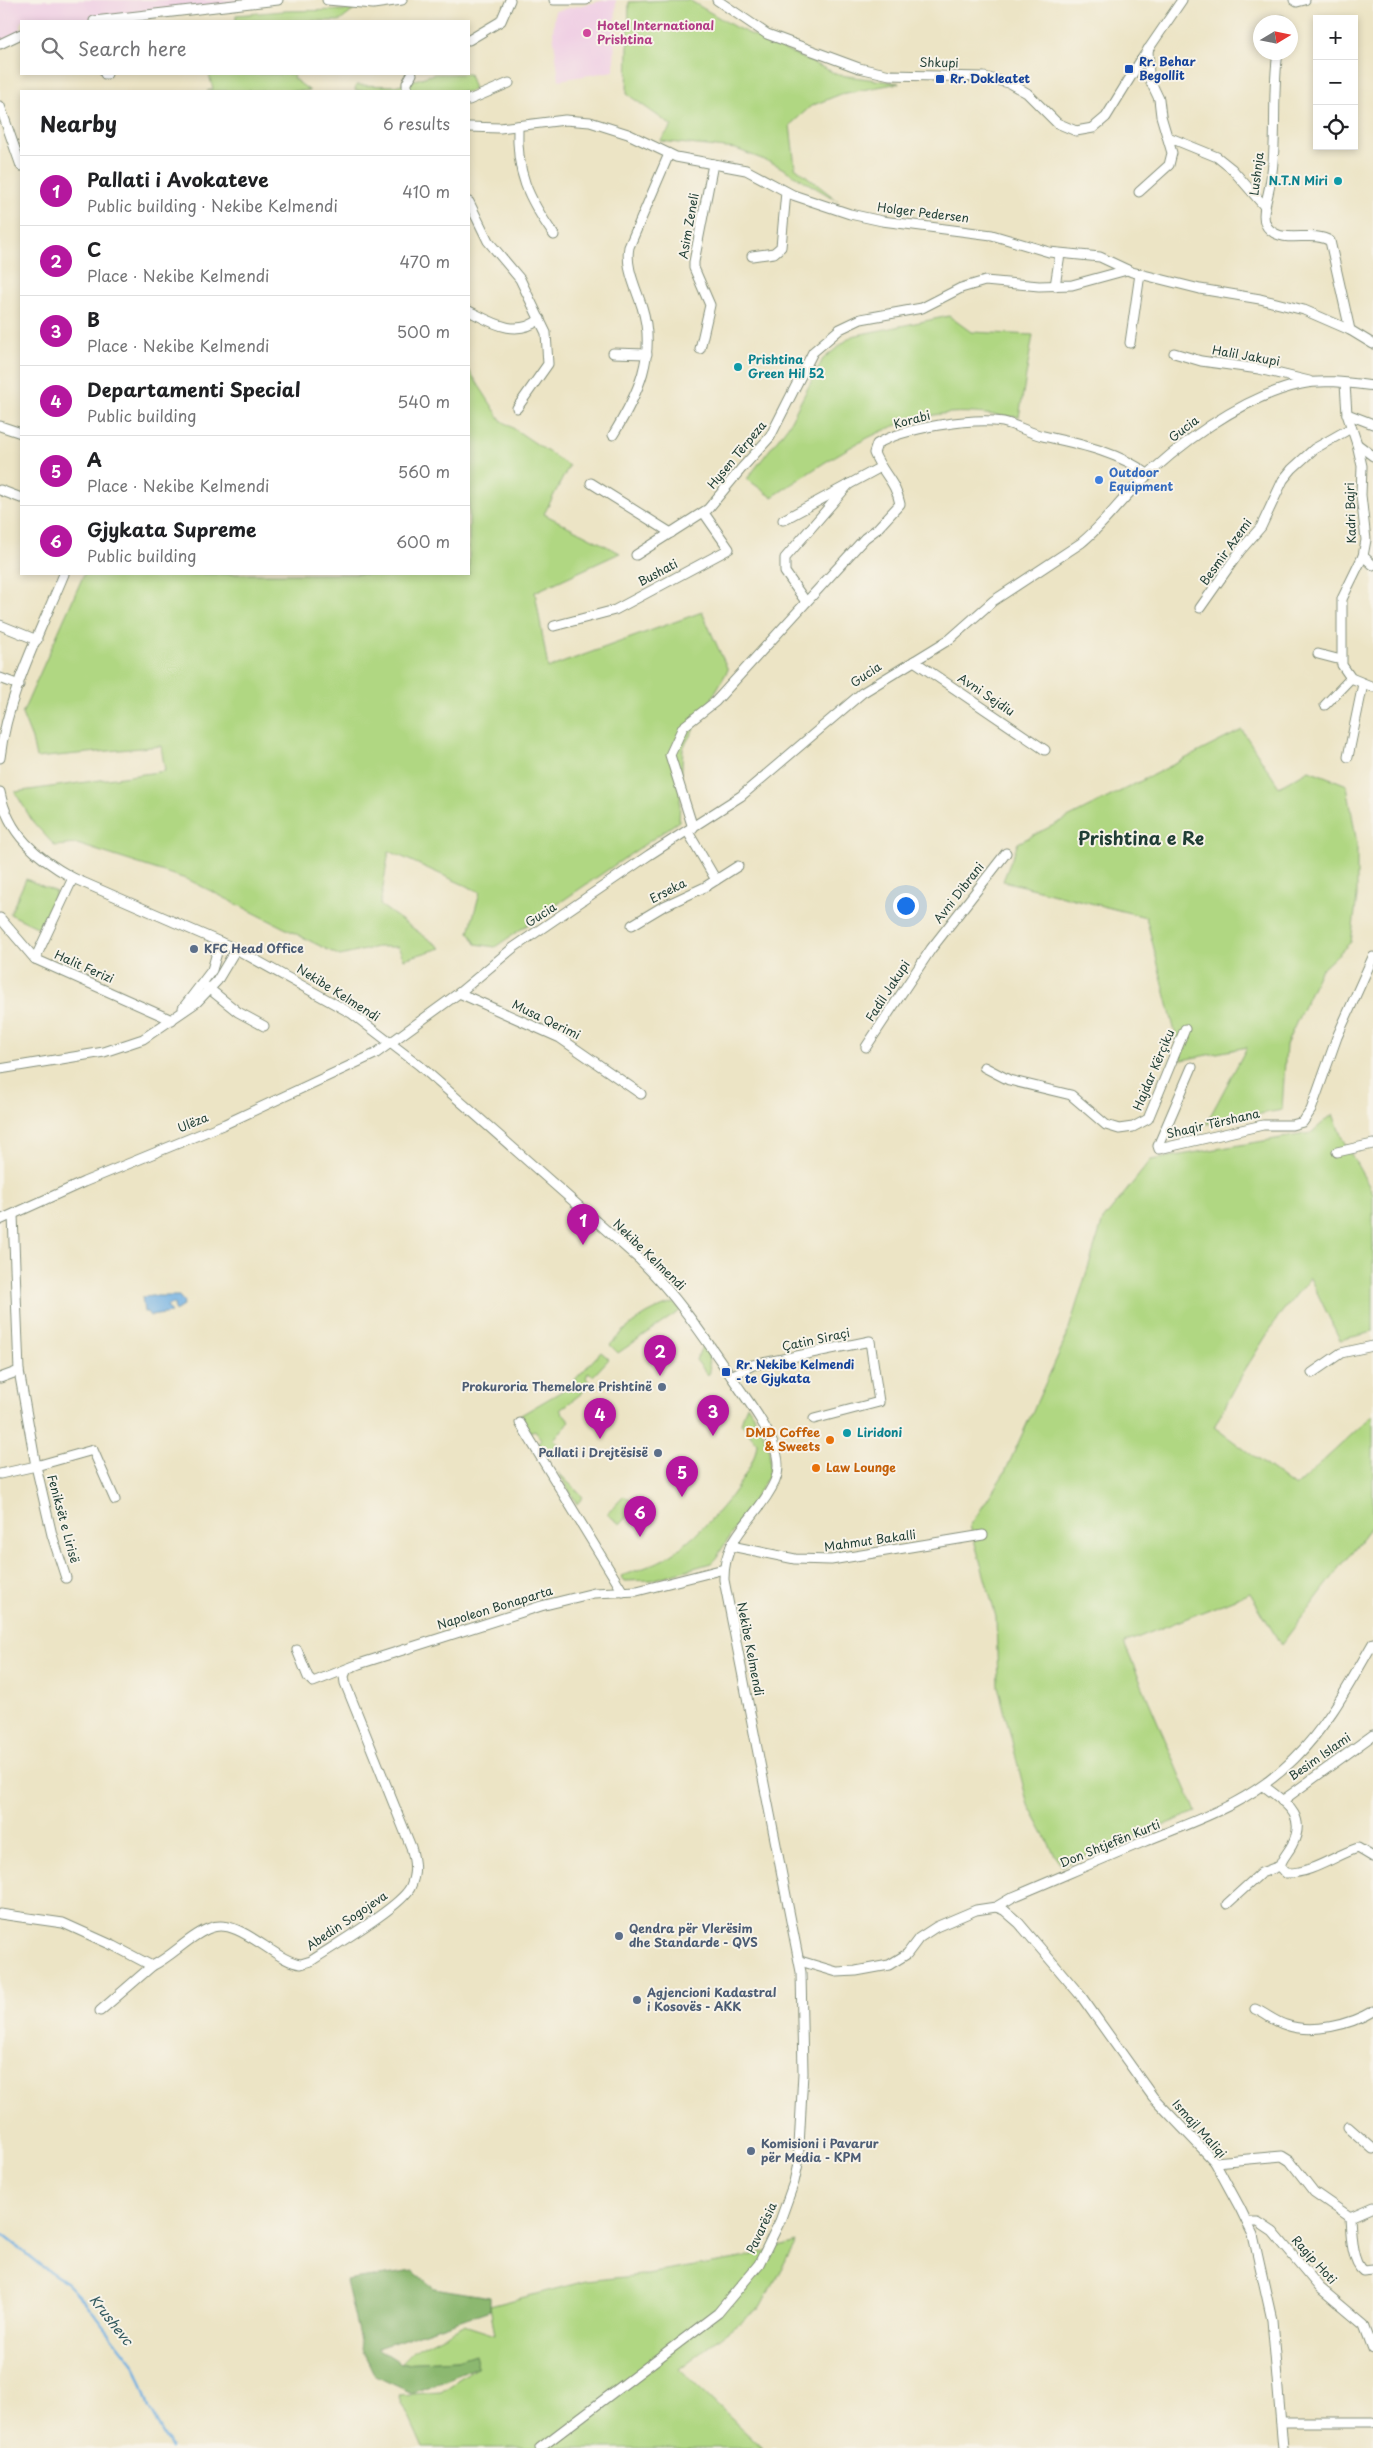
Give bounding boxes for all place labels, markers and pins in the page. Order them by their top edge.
place label: Hotel International Prishtina [597,16,714,48]
marker: Hotel International Prishtina [581,27,593,39]
place label: Rr. Behar Begollit [1139,52,1197,84]
marker: Rr. Behar Begollit [1123,63,1135,75]
place label: Rr. Dokleatet [950,69,1030,87]
marker: Rr. Dokleatet [934,73,946,85]
place label: N.T.N Miri [1269,171,1328,189]
marker: N.T.N Miri [1332,175,1344,187]
place label: Prishtina Green Hil 52 [748,350,825,382]
marker: Prishtina Green Hil 52 [732,361,744,373]
place label: Outdoor Equipment [1109,463,1173,495]
marker: Outdoor Equipment [1093,474,1105,486]
place label: KFC Head Office [204,939,304,957]
marker: KFC Head Office [188,943,200,955]
pin: 1 [567,1204,599,1245]
pin: 2 [644,1335,676,1376]
place label: Rr. Nekibe Kelmendi - te Gjykata [736,1355,855,1387]
marker: Rr. Nekibe Kelmendi - te Gjykata [720,1366,732,1378]
place label: Prokuroria Themelore Prishtinë [462,1377,652,1395]
marker: Prokuroria Themelore Prishtinë [656,1381,668,1393]
pin: 3 [697,1395,729,1436]
pin: 4 [584,1398,616,1439]
place label: DMD Coffee & Sweets [745,1423,820,1455]
place label: Liridoni [857,1423,902,1441]
marker: Liridoni [841,1427,853,1439]
marker: DMD Coffee & Sweets [824,1434,836,1446]
place label: Pallati i Drejtësisë [539,1443,648,1461]
marker: Pallati i Drejtësisë [652,1447,664,1459]
pin: 5 [666,1456,698,1497]
place label: Law Lounge [826,1458,896,1476]
marker: Law Lounge [810,1462,822,1474]
pin: 6 [624,1496,656,1537]
place label: Qendra për Vlerësim dhe Standarde - QVS [629,1919,758,1951]
marker: Qendra për Vlerësim dhe Standarde - QVS [613,1930,625,1942]
place label: Agjencioni Kadastral i Kosovës - AKK [646,1983,777,2015]
marker: Agjencioni Kadastral i Kosovës - AKK [631,1994,643,2006]
place label: Komisioni i Pavarur për Media - KPM [761,2134,879,2166]
marker: Komisioni i Pavarur për Media - KPM [745,2145,757,2157]

